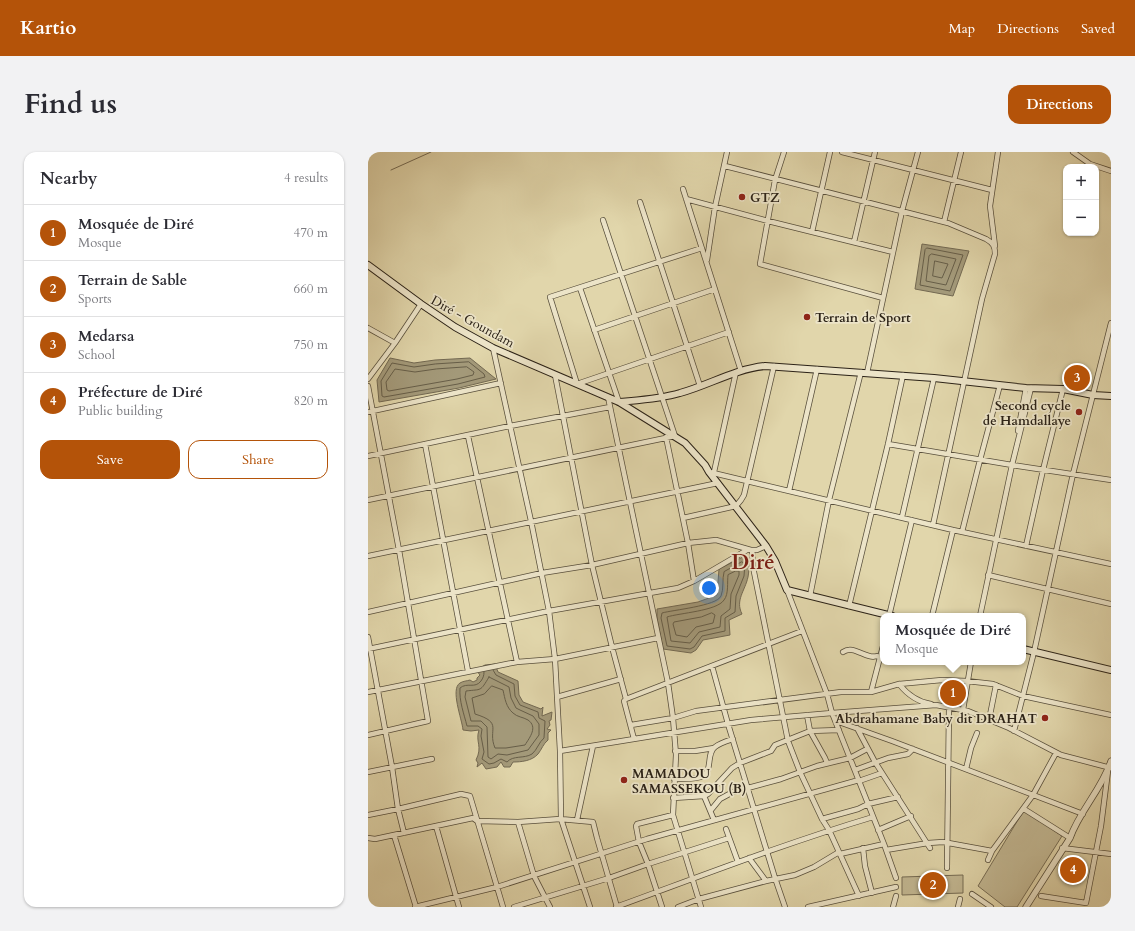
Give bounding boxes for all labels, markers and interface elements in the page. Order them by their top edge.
text: Kartio [20,15,76,41]
text: Map [949,19,975,38]
text: Directions [997,19,1059,38]
text: Saved [1081,19,1115,38]
text: Find us [24,85,117,123]
button: Directions [1008,85,1111,124]
map controls [1063,164,1099,236]
button: + [1063,164,1099,200]
text: Nearby [40,167,97,190]
text: 4 results [284,169,328,187]
place label: GTZ [750,189,780,207]
marker: GTZ [737,192,747,202]
button: − [1063,200,1099,236]
text: Mosquée de Diré [78,214,194,234]
text: 1 [50,224,56,242]
text: 470 m [294,224,328,242]
text: Mosque [78,234,122,252]
text: Terrain de Sable [78,270,187,290]
text: 2 [50,280,56,298]
text: 660 m [294,280,328,298]
text: Sports [78,290,112,308]
street label: Diré - Goundam [427,291,518,352]
place label: Terrain de Sport [815,309,911,327]
marker: Terrain de Sport [802,312,812,322]
text: Medarsa [78,326,134,346]
text: 3 [50,336,56,354]
text: 750 m [294,336,328,354]
text: School [78,346,115,364]
pin: 3 [1064,363,1090,393]
text: Préfecture de Diré [78,382,203,402]
text: 4 [50,392,56,410]
text: 820 m [294,392,328,410]
place label: Second cycle de Hamdallaye [983,397,1071,430]
text: Public building [78,402,163,420]
marker: Second cycle de Hamdallaye [1074,407,1084,417]
button: Save [40,440,180,479]
button: Share [188,440,328,479]
district label: Diré [731,548,775,577]
your location [699,578,719,598]
popup [880,613,1026,665]
text: Mosquée de Diré [895,620,1011,640]
text: Mosque [895,640,939,658]
pin: 1 [940,678,966,708]
place label: Abdrahamane Baby dit DRAHAT [835,710,1037,728]
marker: Abdrahamane Baby dit DRAHAT [1040,713,1050,723]
place label: MAMADOU SAMASSEKOU (B) [632,765,746,798]
marker: MAMADOU SAMASSEKOU (B) [619,775,629,785]
pin: 4 [1060,855,1086,885]
pin: 2 [920,870,946,900]

